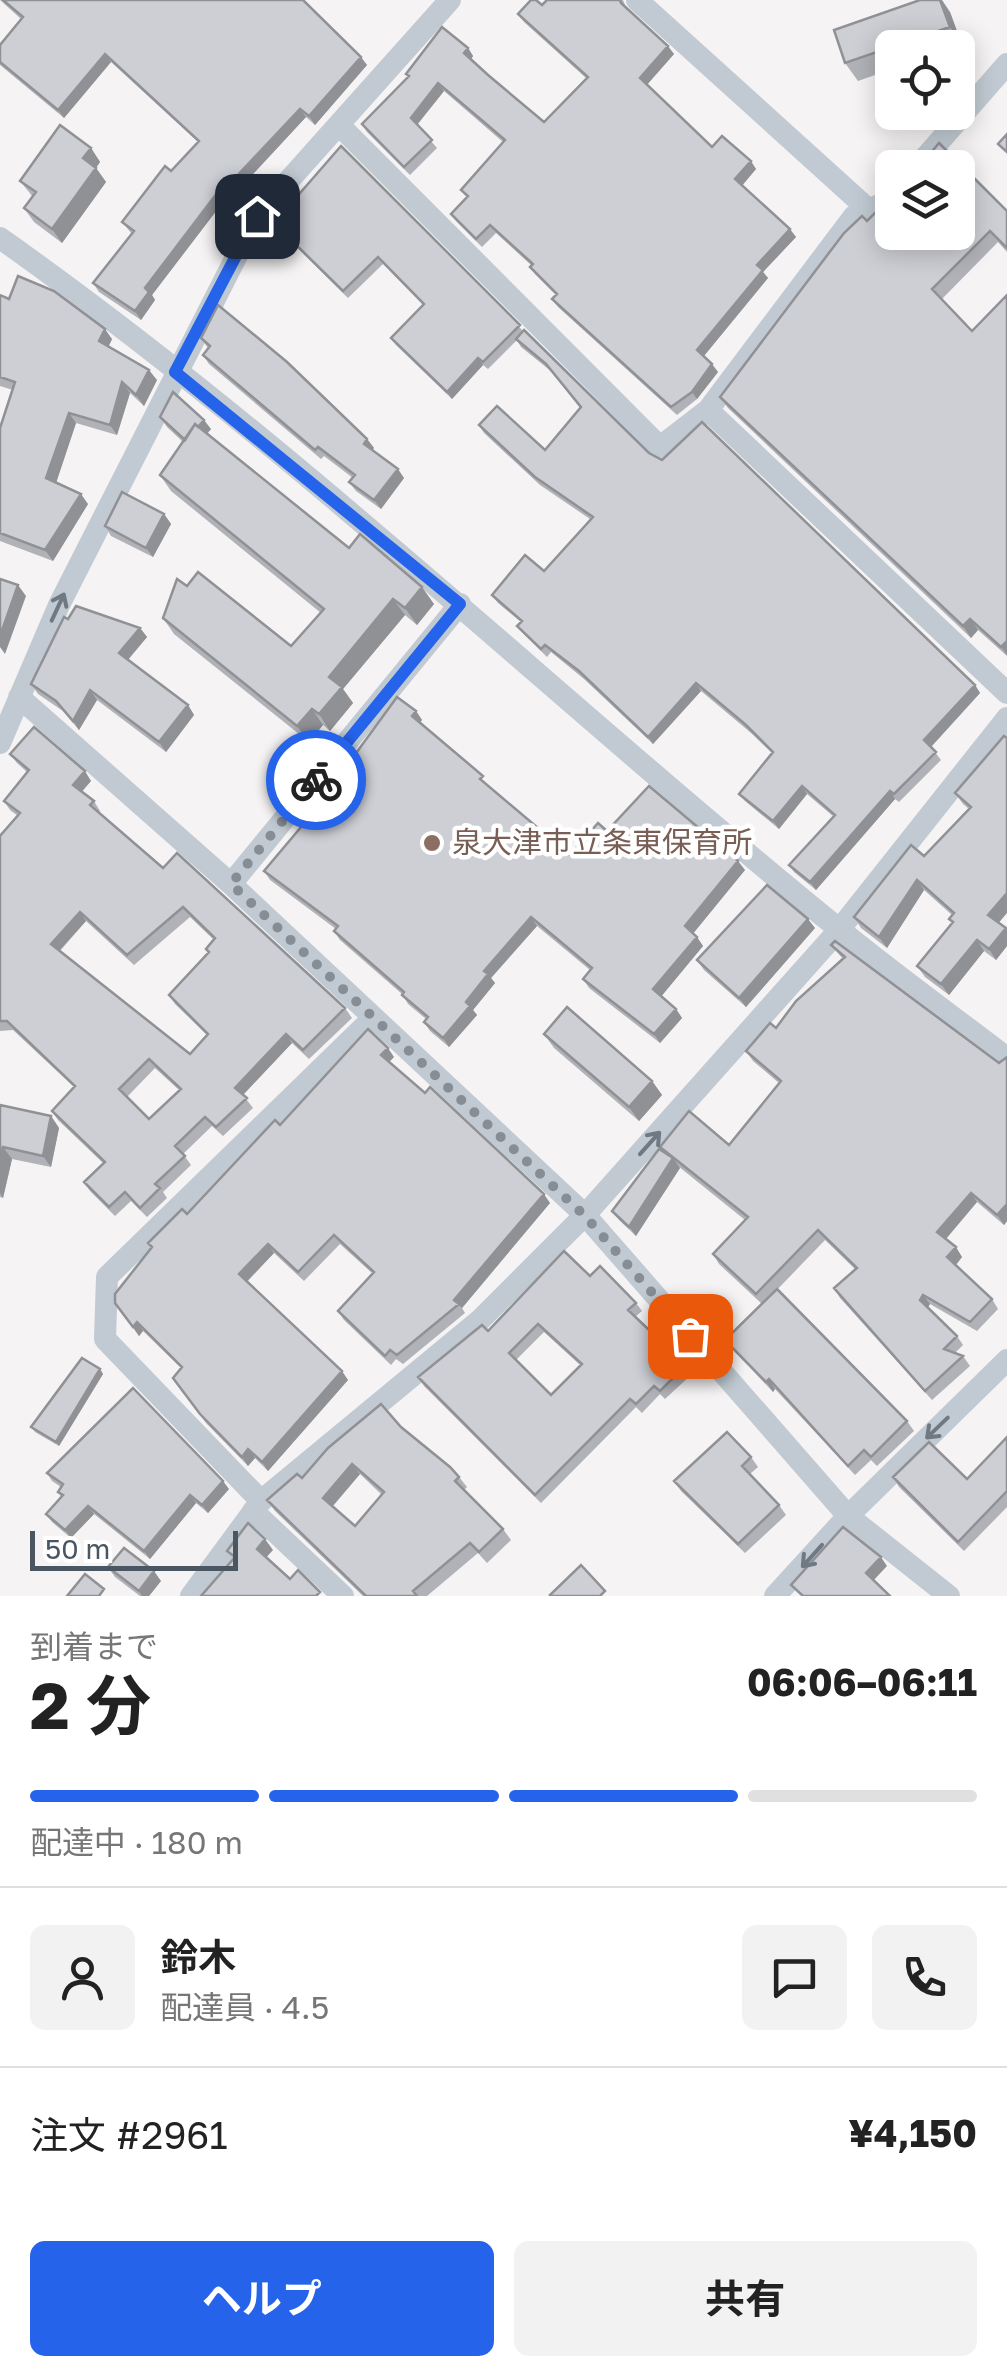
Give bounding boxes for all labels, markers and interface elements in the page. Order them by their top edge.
map controls [875,30,975,250]
button: locate [875,30,975,130]
button: layers [875,150,975,250]
pin [215,174,300,259]
icon: home [230,189,285,244]
one-way arrow [50,593,68,623]
courier [266,730,366,830]
icon: bike [289,753,344,808]
place label: 泉大津市立条東保育所 [452,824,752,860]
marker: 泉大津市立条東保育所 [421,832,443,854]
one-way arrow [638,1131,661,1156]
pin [648,1294,733,1379]
icon: bag [663,1309,718,1364]
one-way arrow [926,1416,950,1440]
scale bar [30,1526,238,1570]
text: 50 m [45,1532,110,1565]
one-way arrow [800,1543,823,1568]
text: 到着まで [30,1627,158,1665]
text: 06:06–06:11 [747,1659,977,1704]
text: 2 分 [30,1665,151,1743]
text: 配達中 · 180 m [30,1823,243,1861]
button: person [30,1925,135,2030]
button: chat [742,1925,847,2030]
button: phone [872,1925,977,2030]
text: 鈴木 [160,1934,236,1979]
text: 配達員 · 4.5 [160,1988,329,2026]
text: ¥4,150 [849,2110,977,2155]
text: 注文 #2961 [30,2112,228,2157]
button: ヘルプ [30,2241,494,2356]
button: 共有 [514,2241,977,2356]

